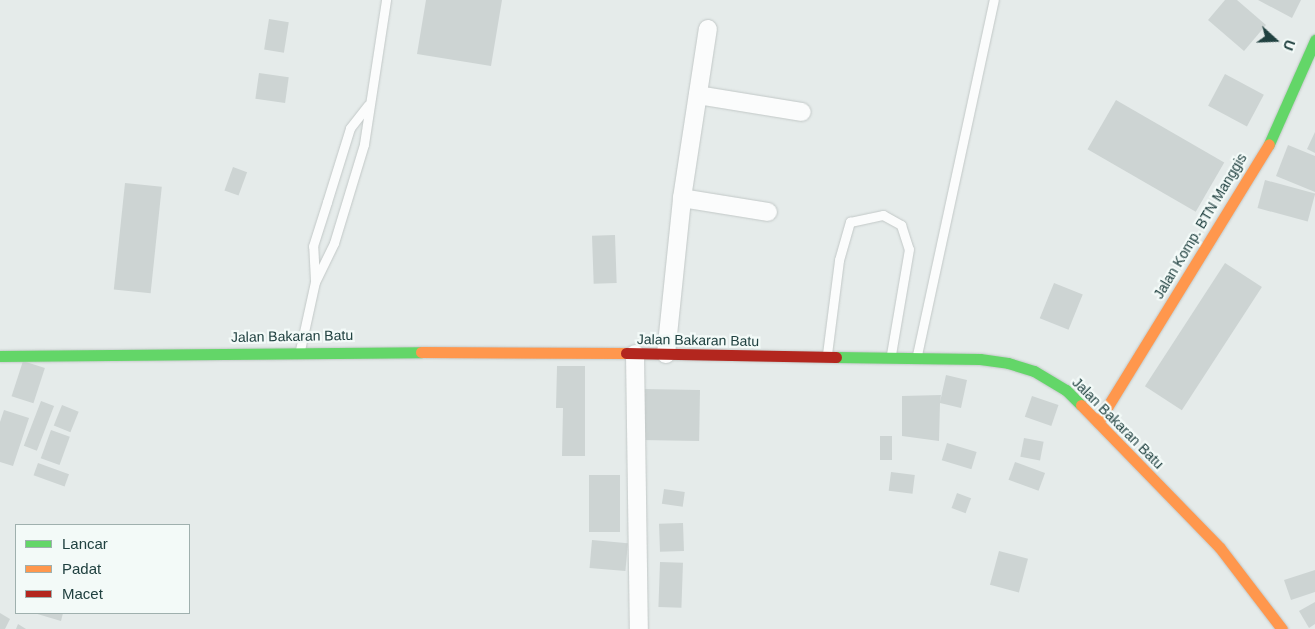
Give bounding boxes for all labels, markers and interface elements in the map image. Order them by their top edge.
north arrow [1250,15,1300,65]
text: U [1280,38,1298,53]
street label: Jalan Komp. BTN Manggis [1150,150,1250,302]
street label: Jalan Bakaran Batu [231,327,353,345]
street label: Jalan Bakaran Batu [637,331,759,349]
street label: Jalan Bakaran Batu [1069,374,1167,472]
legend [15,524,190,614]
text: Lancar [62,535,108,552]
text: Padat [62,560,101,577]
text: Macet [62,585,103,602]

